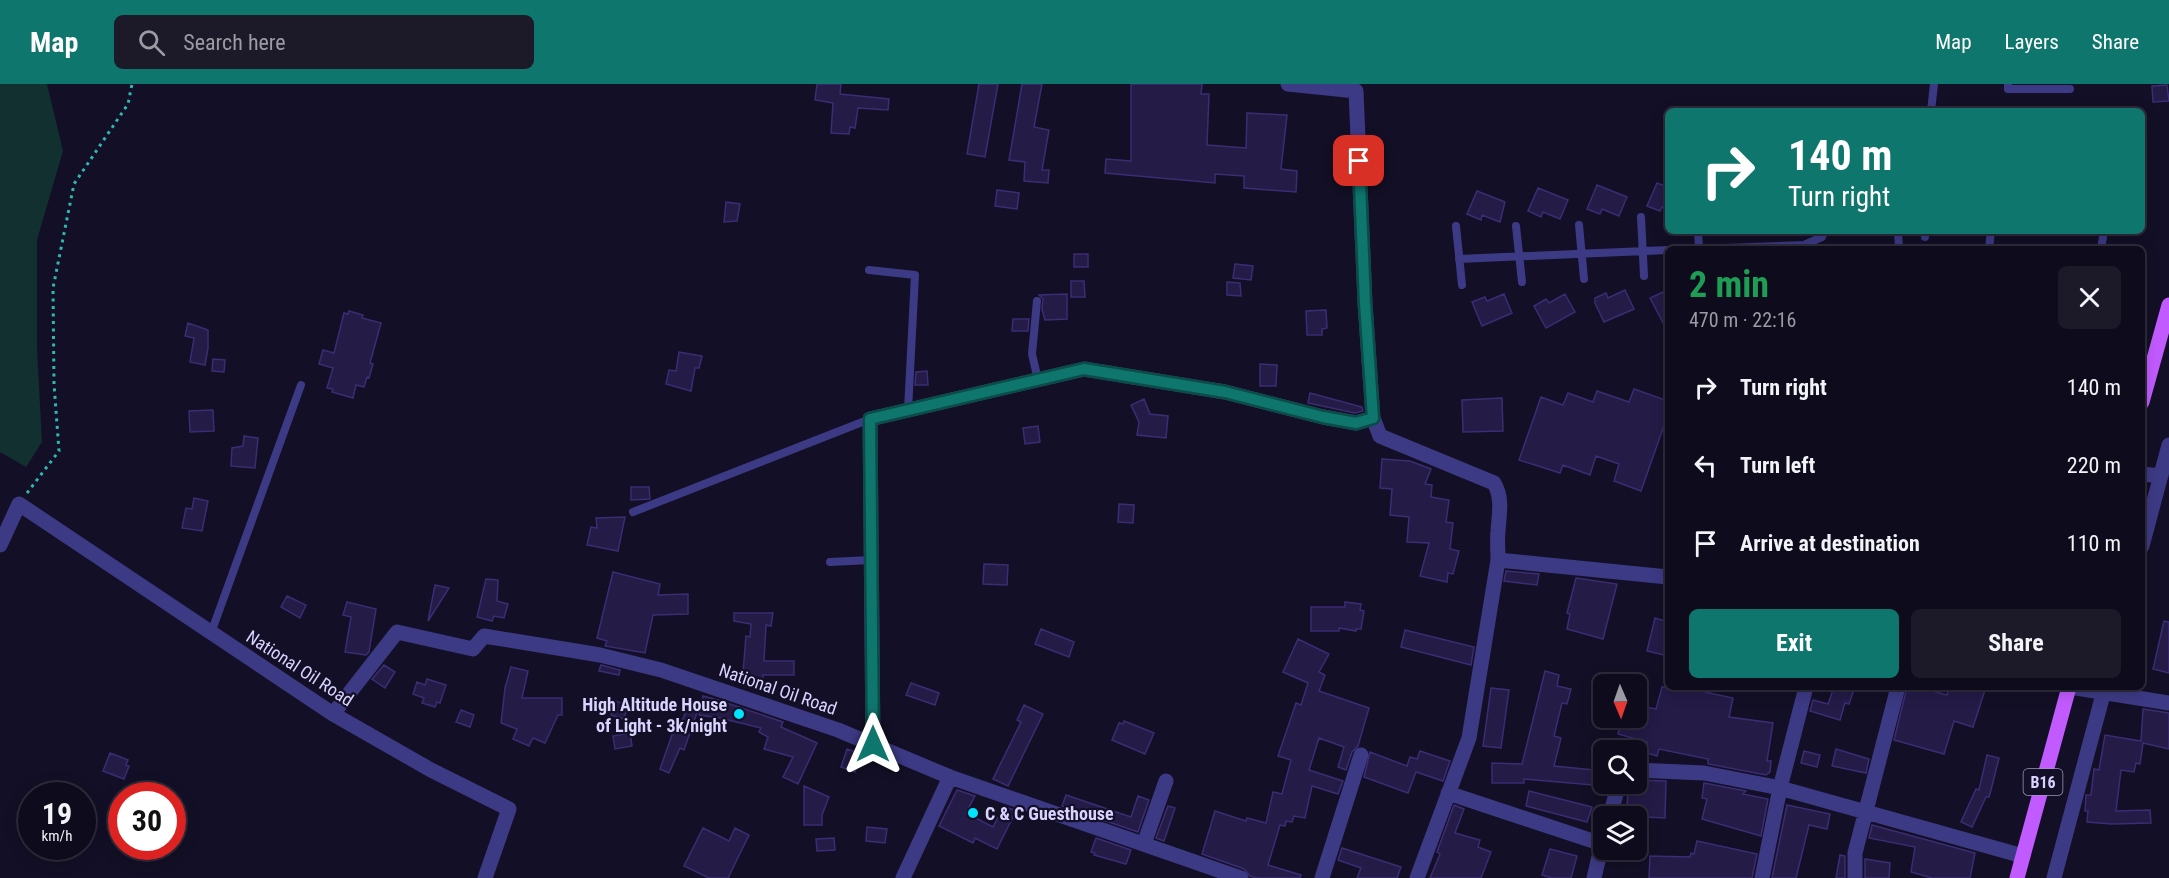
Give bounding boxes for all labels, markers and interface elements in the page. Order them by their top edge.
search box [114,15,534,69]
text: Map [30,26,78,59]
icon: search [135,26,168,59]
text: Search here [183,30,286,55]
text: Map [1935,30,1972,54]
text: Layers [2005,30,2059,54]
text: Share [2092,30,2139,54]
text: 140 m [1788,131,1893,180]
icon: right [1689,132,1767,210]
pin [1333,135,1384,186]
icon: arrive [1342,144,1375,177]
text: Turn right [1788,181,1890,213]
text: 2 min [1689,264,1769,306]
button: close [2058,266,2121,329]
text: 470 m · 22:16 [1689,308,1796,332]
icon: right [1689,371,1722,404]
text: Turn right [1740,375,1827,400]
text: 140 m [2067,375,2121,400]
icon: left [1689,449,1722,482]
text: Turn left [1740,453,1815,478]
text: 220 m [2067,453,2121,478]
icon: arrive [1689,527,1722,560]
text: Arrive at destination [1740,531,1920,556]
text: 110 m [2067,531,2121,556]
button: Exit [1689,609,1899,678]
button: Share [1911,609,2121,678]
street label: National Oil Road [243,626,357,710]
street label: National Oil Road [716,659,840,719]
north arrow [1593,674,1647,728]
map controls [1593,674,1647,860]
place label: High Altitude House of Light - 3k/night [582,694,727,736]
marker: High Altitude House of Light - 3k/night [732,707,746,721]
position arrow [841,712,905,776]
button: search [1593,740,1647,794]
road number: B16 [2024,769,2062,795]
speed limit sign: 30 [108,782,186,860]
text: 19 [42,796,72,831]
place label: C & C Guesthouse [985,803,1114,824]
marker: C & C Guesthouse [966,806,980,820]
button: layers [1593,806,1647,860]
text: km/h [42,827,72,845]

